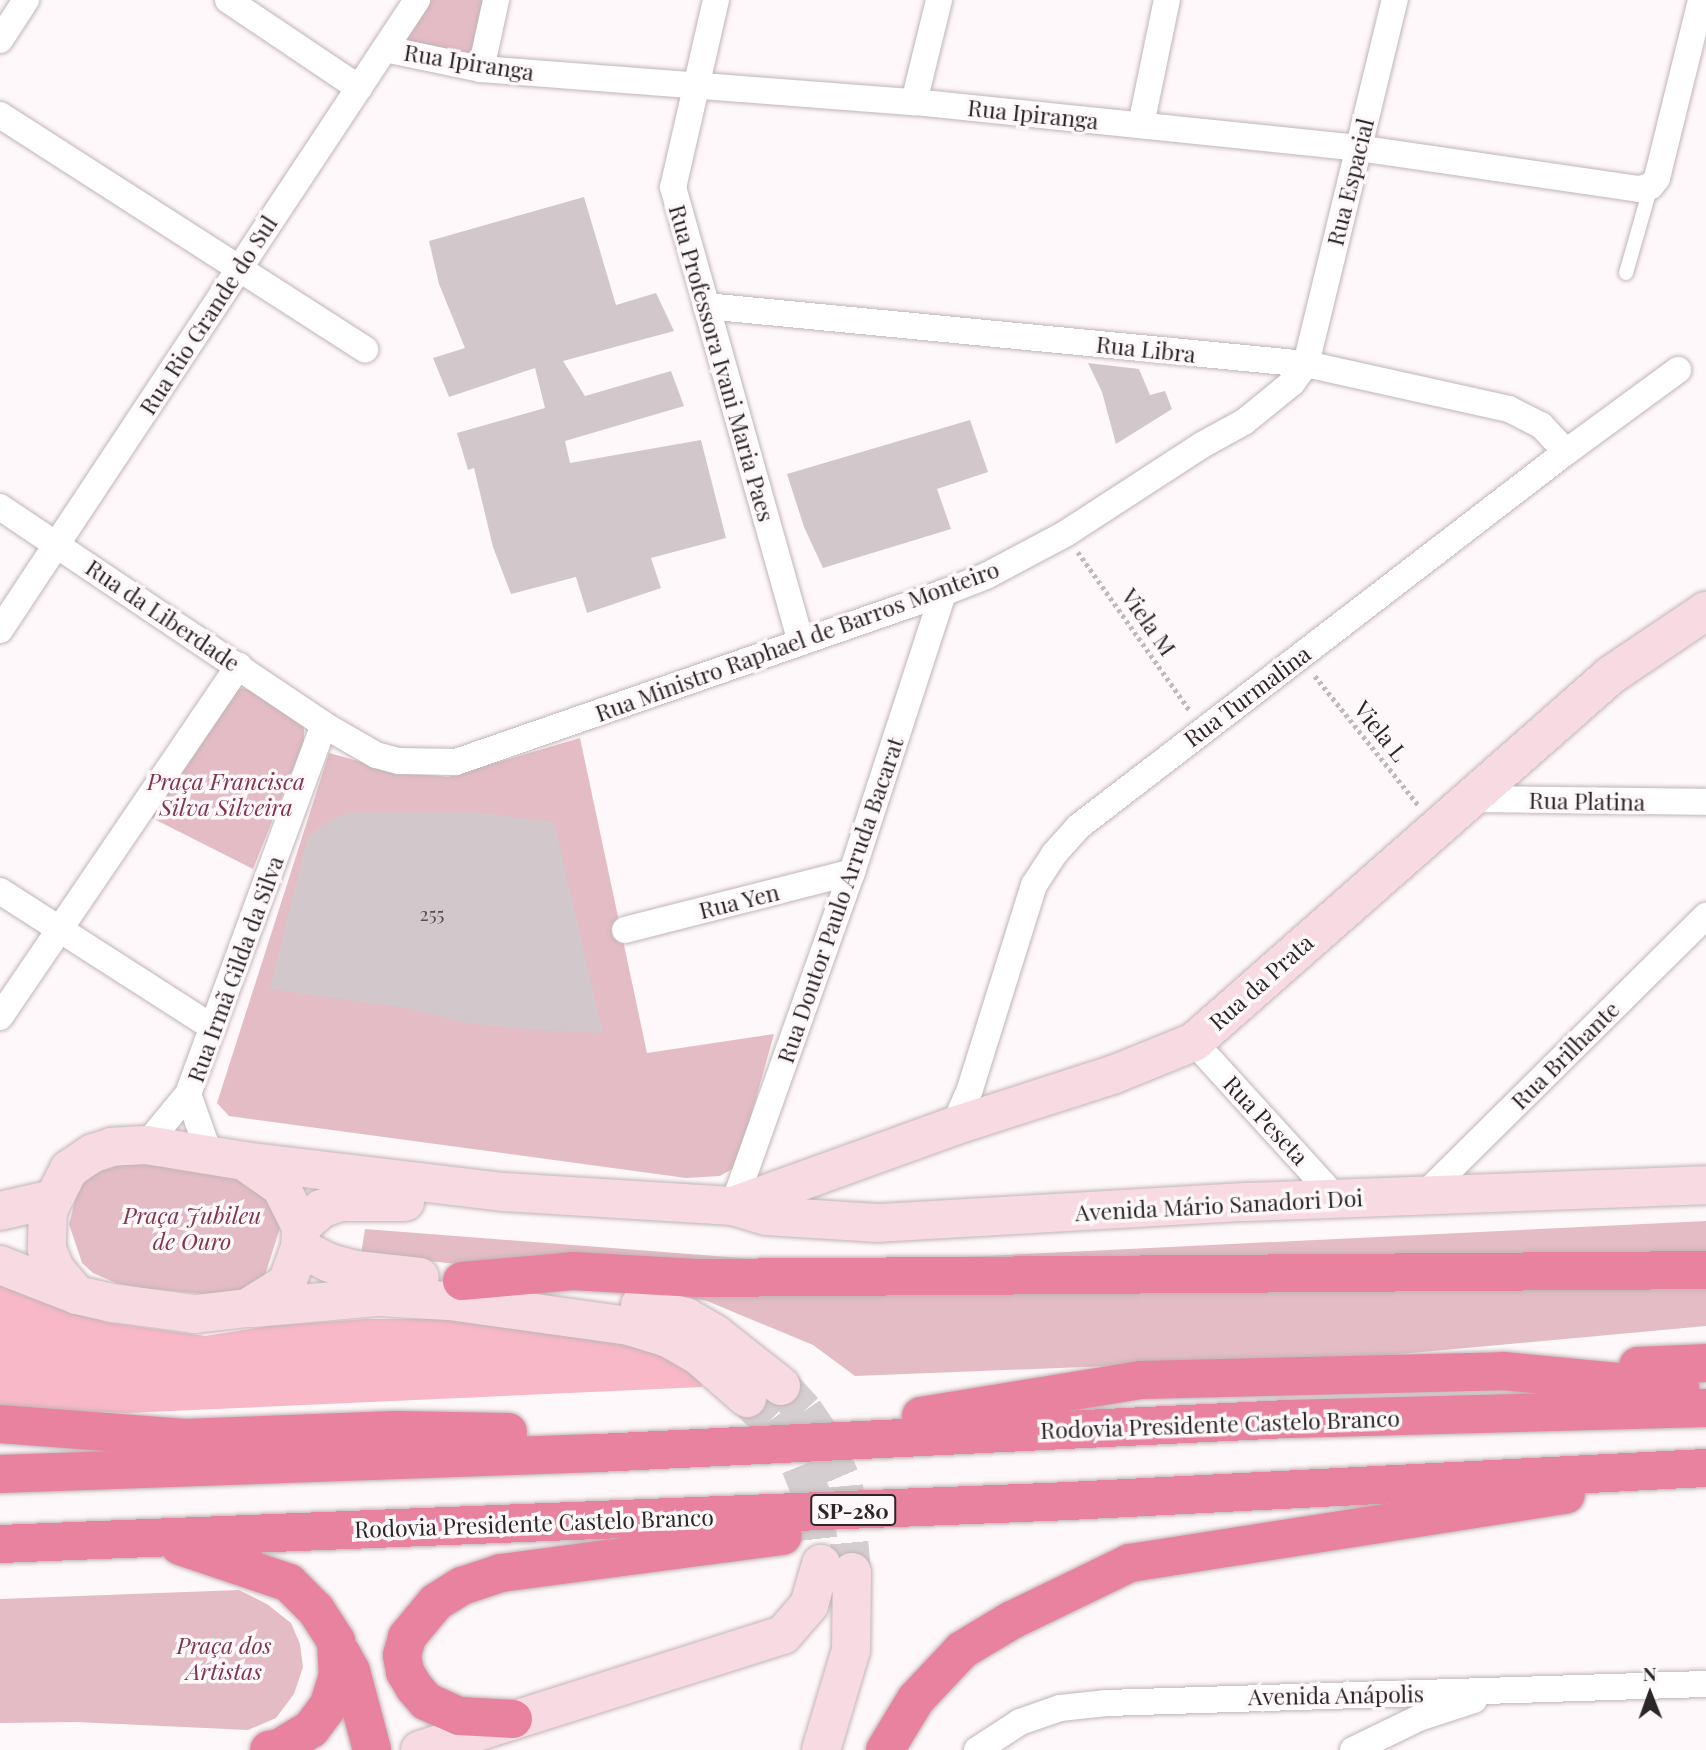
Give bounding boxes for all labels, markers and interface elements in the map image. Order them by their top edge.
street label: Rua Ipiranga [402,38,536,86]
street label: Rua Ipiranga [966,93,1100,135]
street label: Rua Espacial [1321,115,1379,249]
street label: Rua Professora Ivani Maria Paes [663,201,781,525]
street label: Rua Rio Grande do Sul [133,210,283,420]
street label: Rua Libra [1095,330,1197,368]
street label: Rua da Liberdade [80,553,246,677]
street label: Rua Ministro Raphael de Barros Monteiro [591,555,1003,727]
street label: Viela M [1116,583,1182,661]
street label: Rua Turmalina [1178,639,1316,753]
street label: Viela L [1348,695,1414,767]
street label: Rua Doutor Paulo Arruda Bacarat [771,733,909,1067]
park label: Praça Francisca Silva Silveira [147,767,305,821]
street label: Rua Platina [1528,786,1646,816]
street label: Rua Irmã Gilda da Silva [181,852,289,1086]
street label: Rua Yen [695,878,783,924]
house number: 255 [420,903,444,925]
street label: Rua da Prata [1203,928,1319,1036]
street label: Rua Brilhante [1505,995,1625,1115]
street label: Rua Peseta [1218,1070,1314,1170]
street label: Avenida Mário Sanadori Doi [1074,1184,1364,1226]
park label: Praça Jubileu de Ouro [123,1201,261,1255]
street label: Rodovia Presidente Castelo Branco [1040,1404,1400,1444]
road number: SP-280 [809,1492,897,1528]
street label: Rodovia Presidente Castelo Branco [354,1503,714,1543]
park label: Praça dos Artistas [176,1631,272,1685]
north arrow [1615,1659,1685,1729]
text: N [1643,1660,1657,1686]
street label: Avenida Anápolis [1247,1680,1425,1710]

